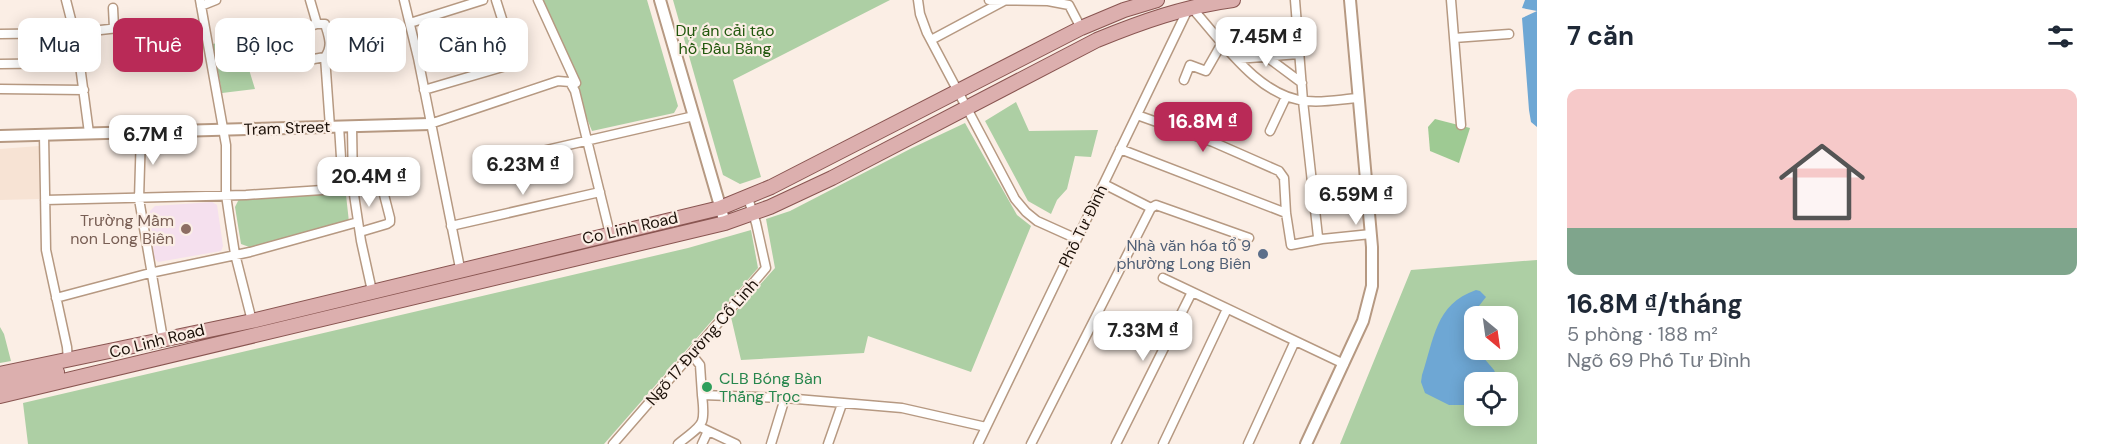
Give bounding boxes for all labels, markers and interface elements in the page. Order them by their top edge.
pin: 7.45M ₫ [1211,17,1321,68]
chip: Mua [18,18,101,72]
chip: Thuê [113,18,203,72]
chip: Bộ lọc [215,18,315,72]
chip: Mới [327,18,406,72]
chip: Căn hộ [418,18,528,72]
text: 7 căn [1567,19,1634,53]
park label: Dự án cải tạo hồ Đầu Băng [676,20,774,59]
icon: filters [2044,20,2077,53]
text: 7.45M ₫ [1230,23,1302,49]
pin: 16.8M ₫ [1148,102,1258,153]
text: 16.8M ₫ [1168,108,1238,134]
pin: 6.7M ₫ [104,115,202,166]
street label: Tram Street [243,116,331,140]
text: 6.7M ₫ [123,121,183,147]
icon: home [1768,128,1876,236]
pin: 6.23M ₫ [468,145,578,196]
text: 6.23M ₫ [486,151,560,177]
pin: 20.4M ₫ [314,157,424,208]
text: 20.4M ₫ [331,163,407,189]
pin: 6.59M ₫ [1301,175,1411,226]
street label: Phố Tư Đình [1054,181,1112,271]
text: 6.59M ₫ [1319,181,1393,207]
street label: Co Linh Road [580,207,680,249]
place label: Trường Mầm non Long Biên [70,210,174,249]
marker: Trường Mầm non Long Biên [179,222,193,236]
place label: Nhà văn hóa tổ 9 phường Long Biên [1117,235,1251,274]
marker: Nhà văn hóa tổ 9 phường Long Biên [1256,247,1270,261]
street label: Ngõ 17 Đường Cổ Linh [641,274,763,410]
text: 16.8M ₫/tháng [1567,287,1743,321]
north arrow [1464,306,1518,360]
map controls [1464,306,1518,426]
pin: 7.33M ₫ [1088,311,1198,362]
text: 7.33M ₫ [1107,317,1179,343]
street label: Co Linh Road [107,319,207,363]
text: 5 phòng · 188 m² [1567,321,1718,347]
text: Ngõ 69 Phố Tư Đình [1567,347,1751,373]
place label: CLB Bóng Bàn Thắng Trọc [719,368,822,407]
button: locate [1464,372,1518,426]
marker: CLB Bóng Bàn Thắng Trọc [700,380,714,394]

